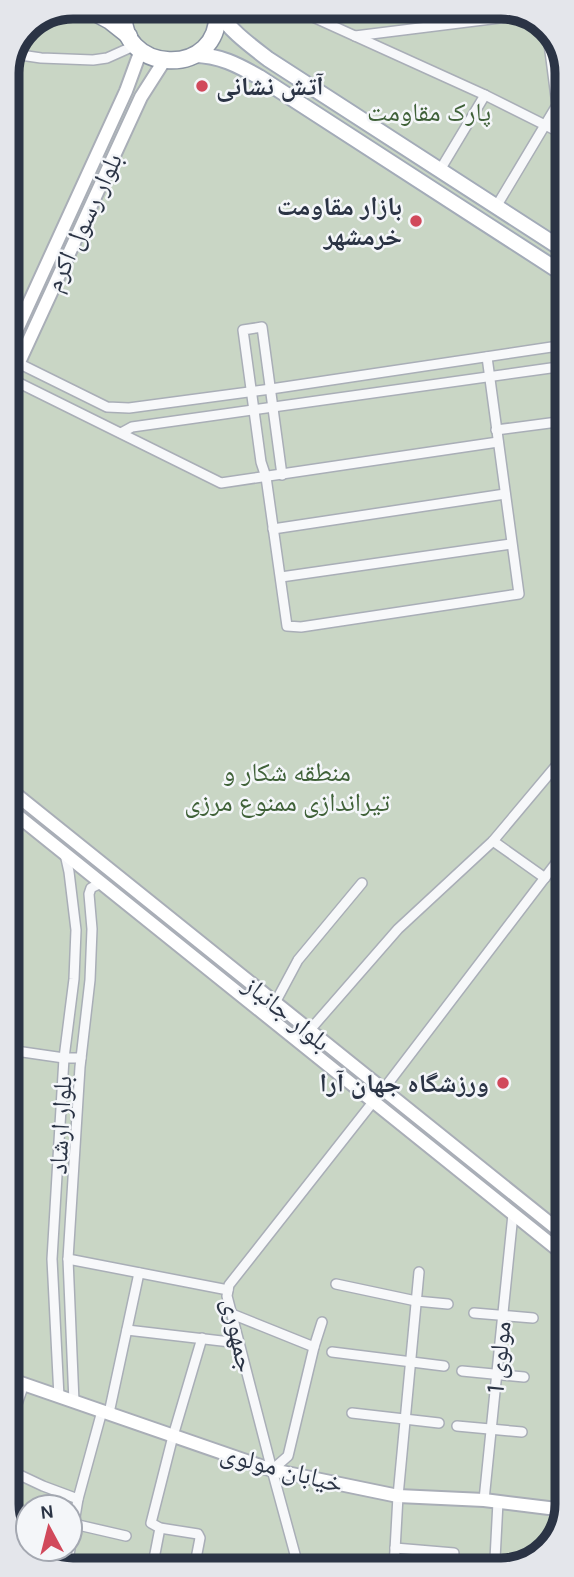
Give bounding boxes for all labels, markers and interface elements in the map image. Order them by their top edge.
place label: آتش نشانی [216,71,324,102]
marker: آتش نشانی [194,78,210,94]
park label: پارک مقاومت [367,97,491,128]
street label: بلوار رسول اکرم [38,148,131,297]
place label: بازار مقاومت خرمشهر [277,191,402,252]
marker: بازار مقاومت خرمشهر [408,213,424,229]
park label: منطقه شکار و تیراندازی ممنوع مرزی [184,757,390,818]
street label: بلوار جانباز [236,968,336,1058]
place label: ورزشگاه جهان آرا [319,1068,489,1099]
street label: بلوار ارشاد [42,1075,79,1175]
marker: ورزشگاه جهان آرا [495,1075,511,1091]
street label: جمهوری [216,1295,262,1375]
street label: مولوی 1 [479,1319,518,1395]
street label: خیابان مولوی [217,1437,346,1500]
north arrow [14,1493,84,1563]
text: N [39,1500,55,1524]

